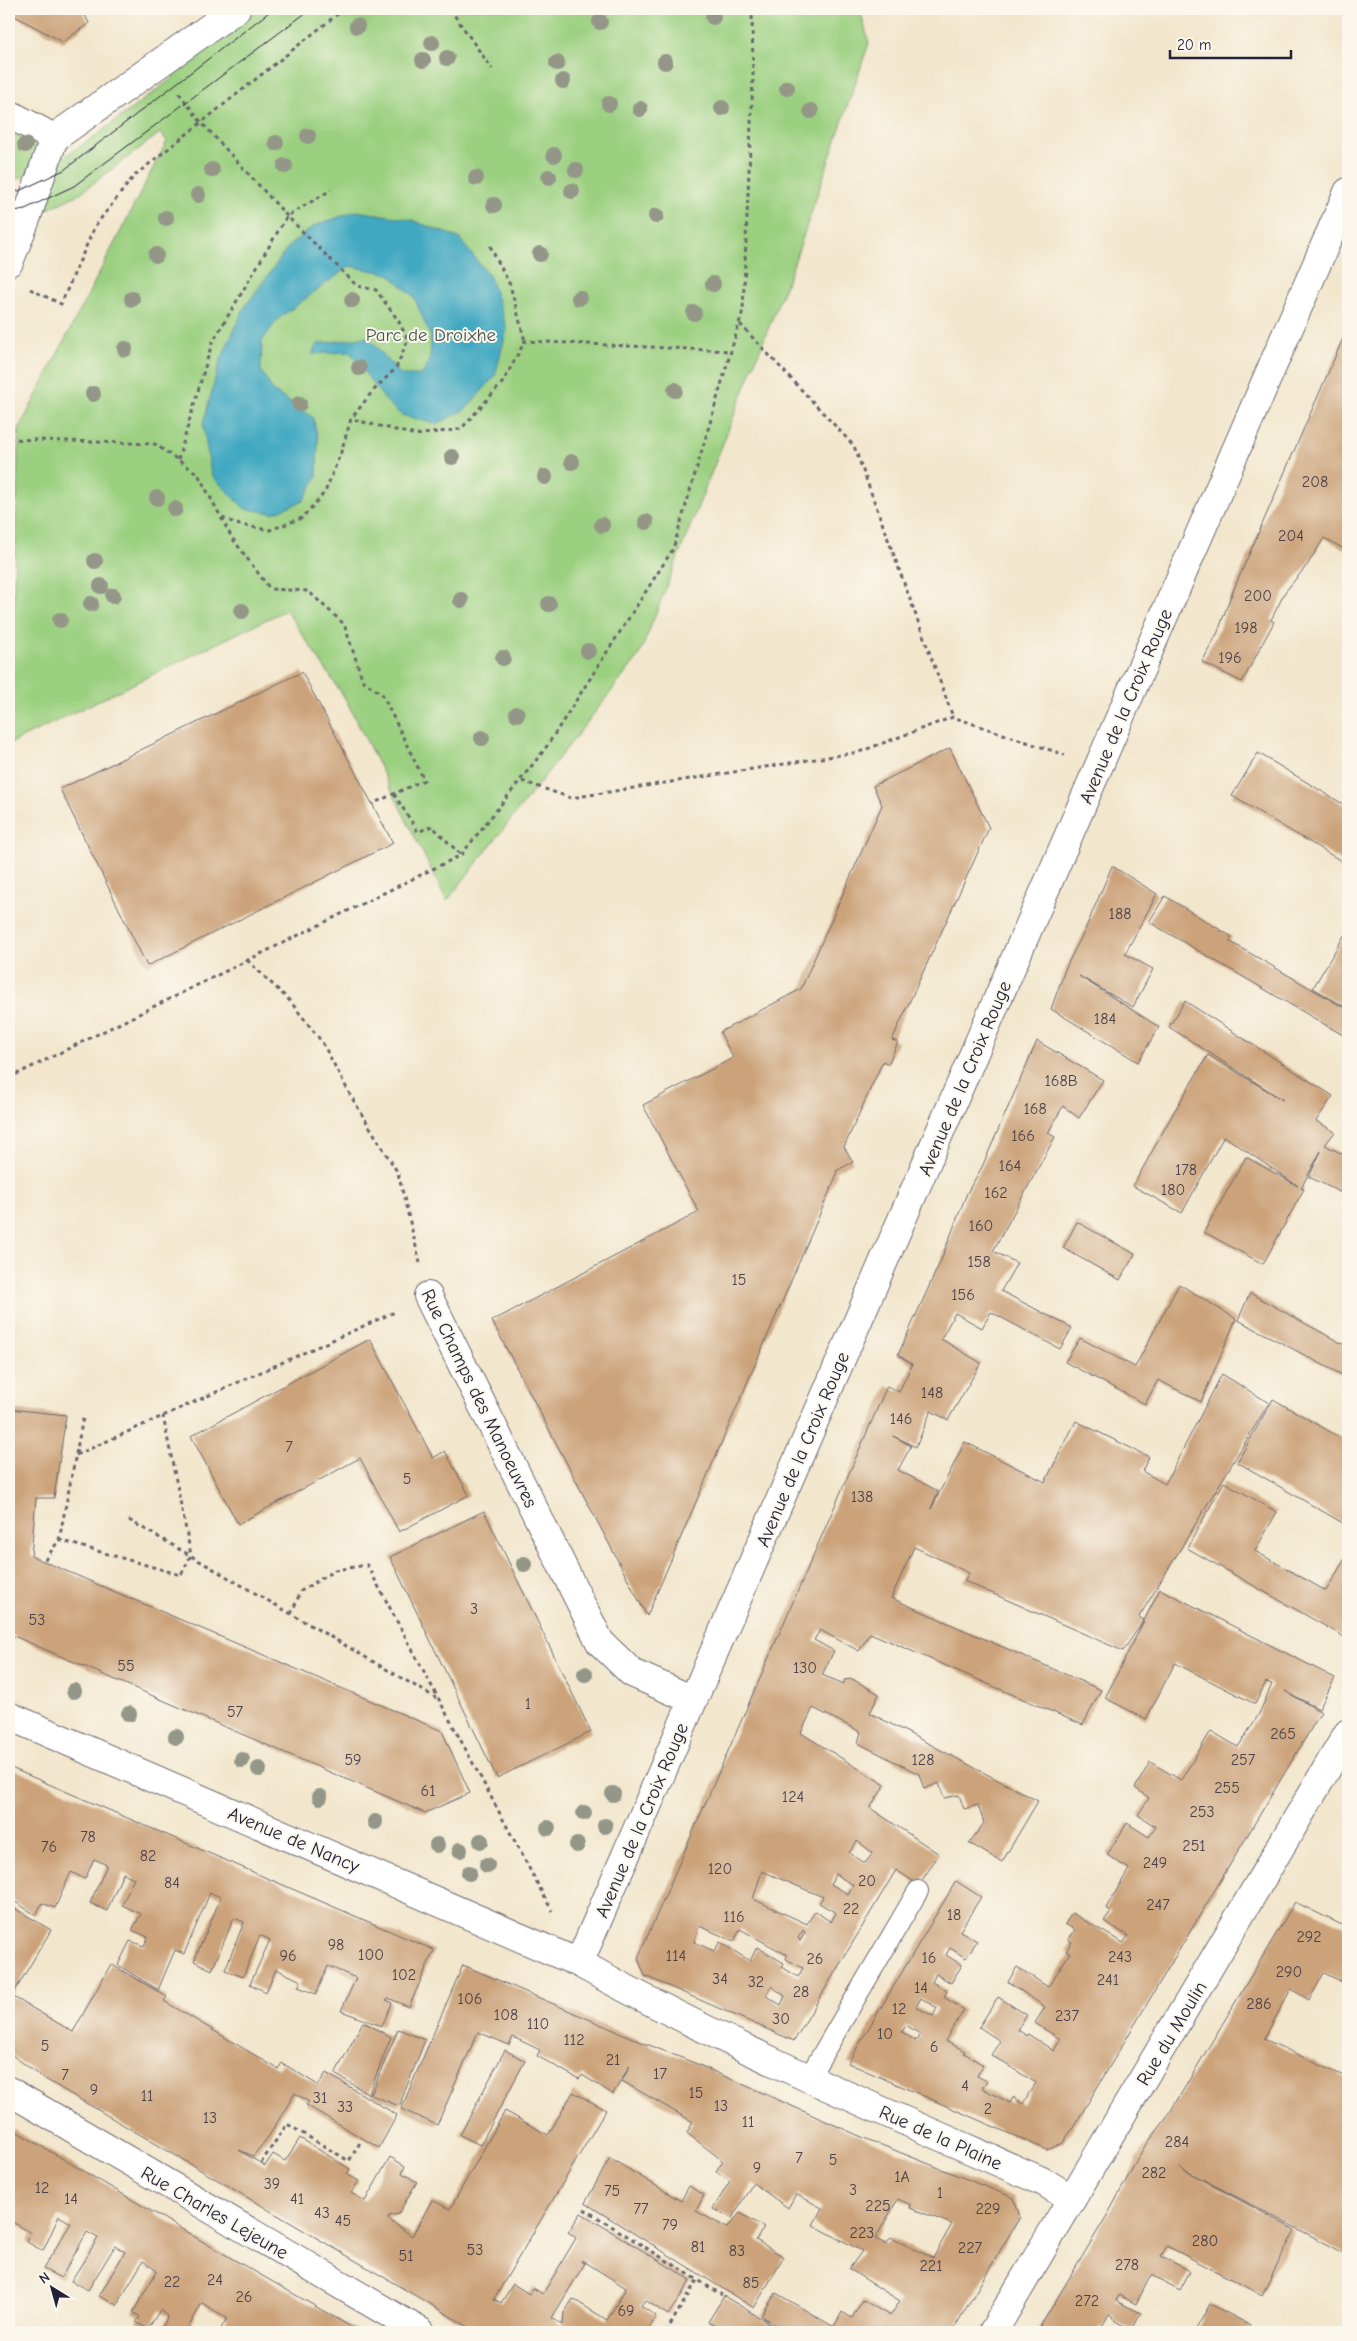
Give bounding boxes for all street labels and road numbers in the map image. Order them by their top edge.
street label: Avenue de la Croix Rouge [1075,606,1177,807]
street label: Avenue de la Croix Rouge [914,978,1016,1179]
street label: Rue Champs des Manoeuvres [417,1286,542,1511]
street label: Avenue de la Croix Rouge [752,1349,854,1550]
street label: Avenue de la Croix Rouge [591,1720,693,1921]
street label: Avenue de Nancy [225,1802,363,1878]
street label: Rue du Moulin [1132,1977,1212,2090]
street label: Rue de la Plaine [876,2101,1005,2175]
street label: Rue Charles Lejeune [137,2162,292,2264]

